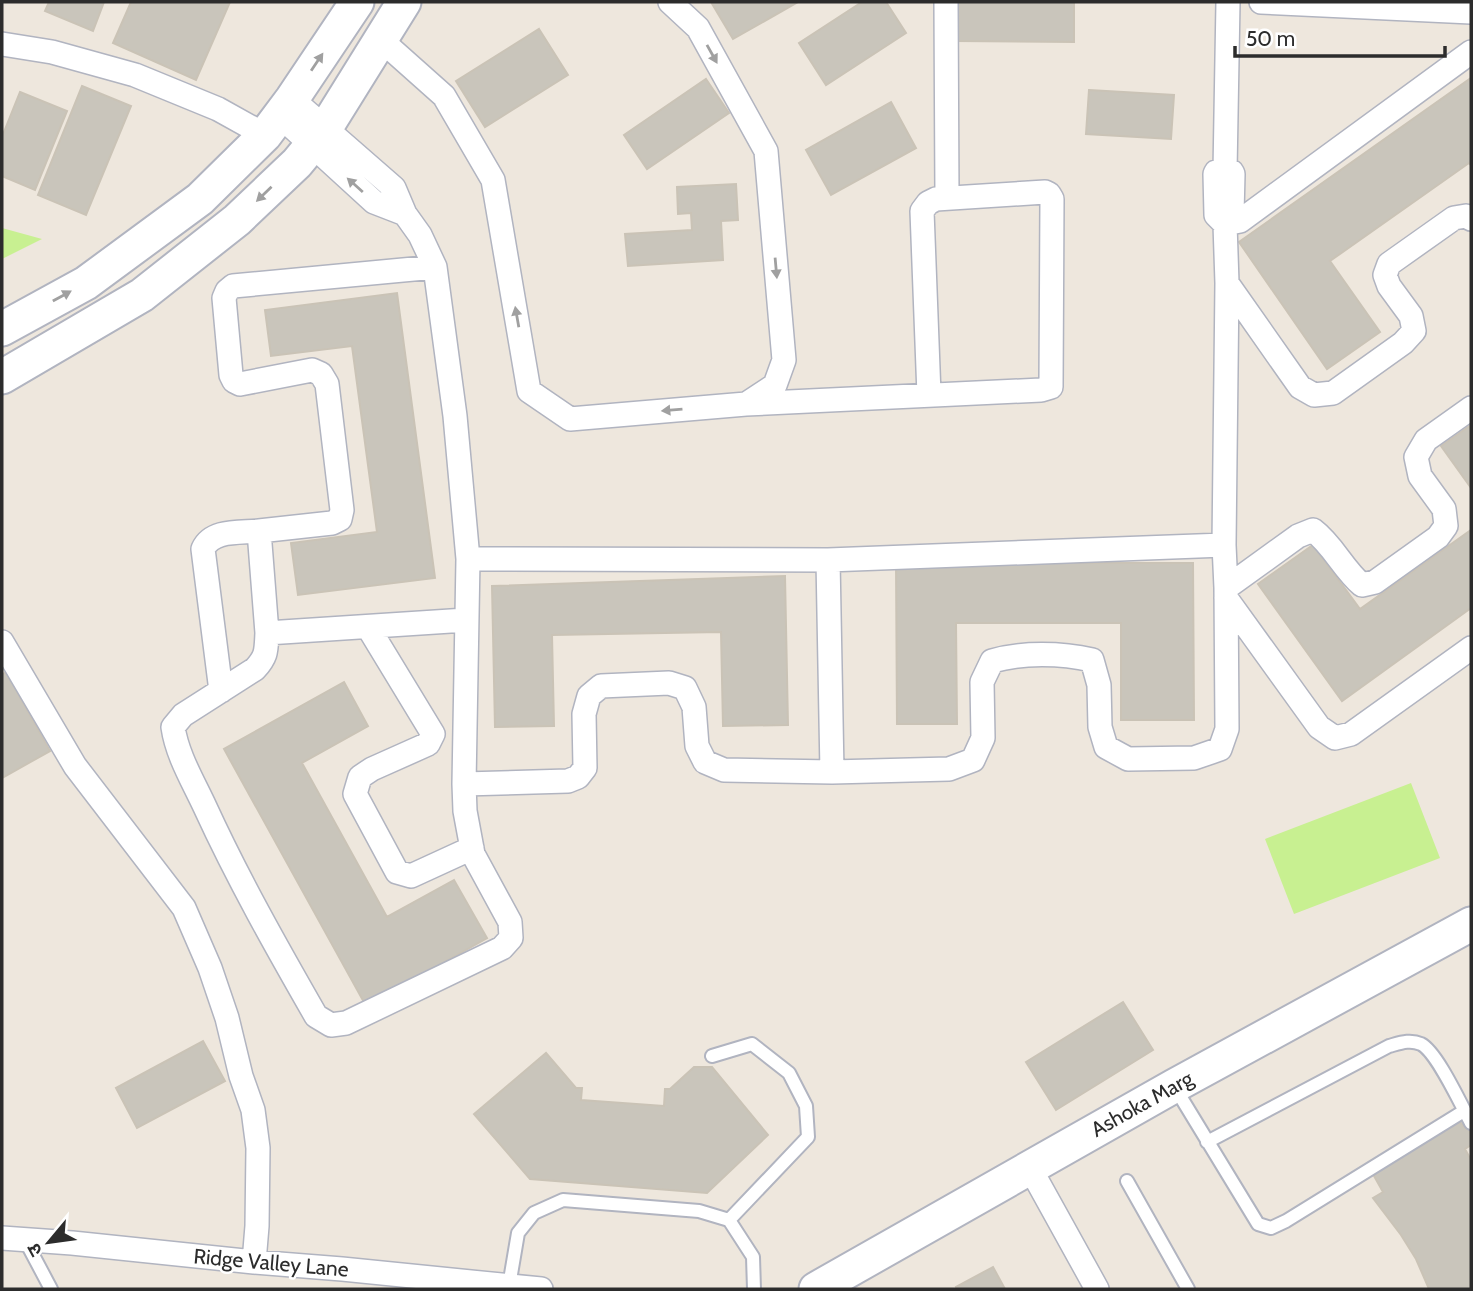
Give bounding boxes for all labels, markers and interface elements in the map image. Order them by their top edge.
scale bar [1235,14,1445,58]
text: 50 m [1246,26,1295,51]
one-way arrow [706,45,718,64]
one-way arrow [311,52,324,72]
one-way arrow [346,177,364,193]
one-way arrow [256,186,273,202]
one-way arrow [771,257,782,279]
one-way arrow [52,290,71,302]
one-way arrow [511,306,522,328]
one-way arrow [661,405,683,416]
street label: Ashoka Marg [1086,1065,1198,1142]
north arrow [14,1207,84,1277]
text: उ [21,1239,47,1260]
street label: Ridge Valley Lane [193,1243,350,1282]

